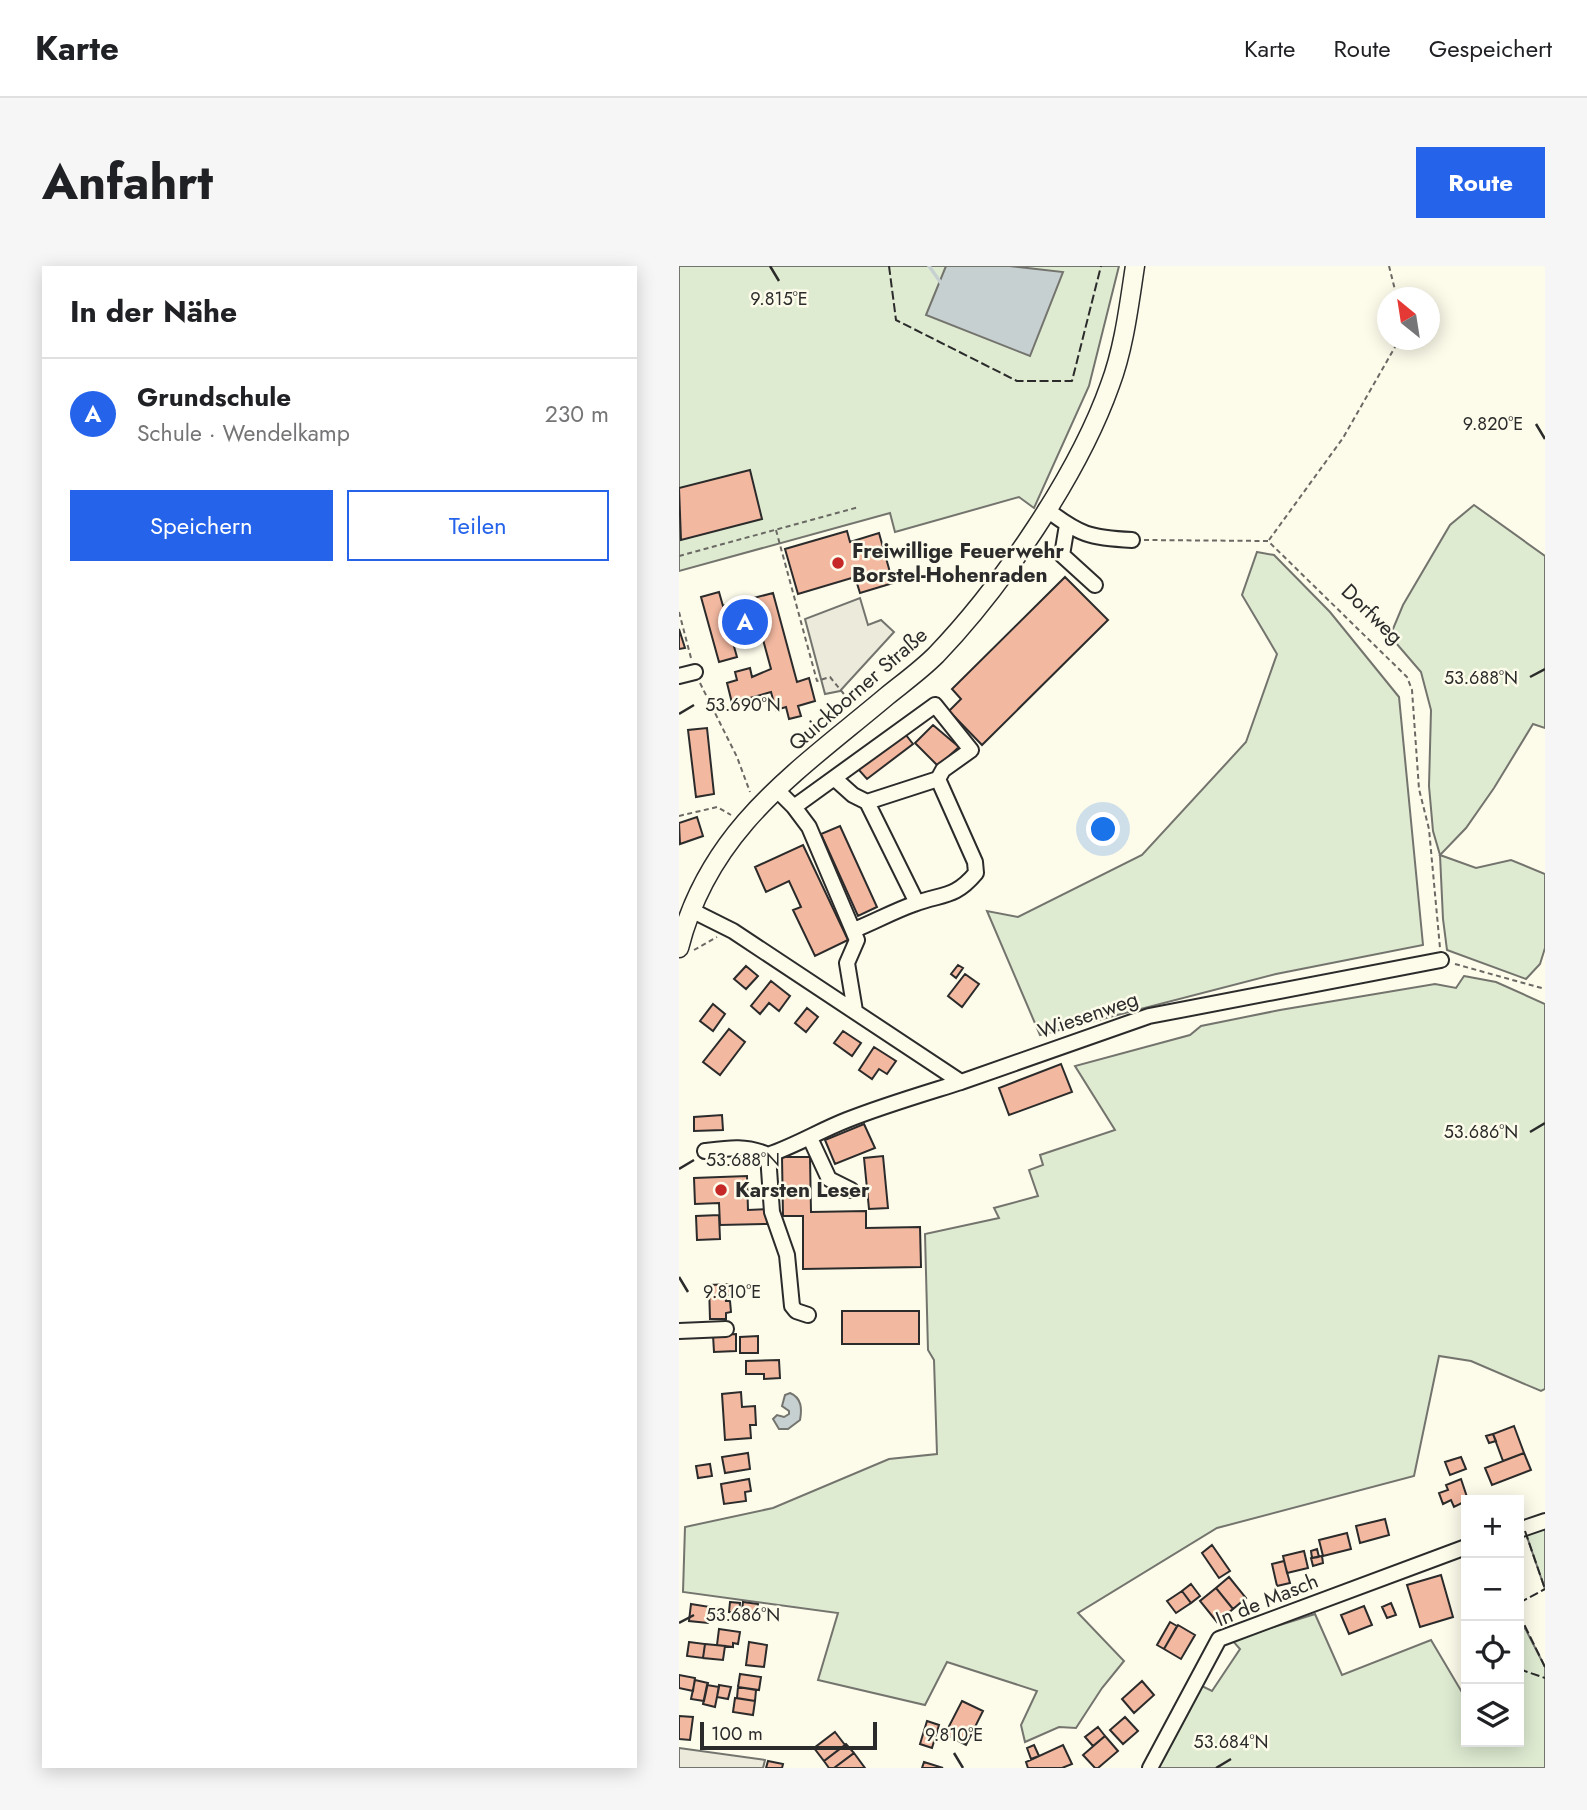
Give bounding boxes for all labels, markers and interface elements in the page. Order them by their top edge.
text: Karte [35,25,119,72]
text: Karte [1244,31,1295,66]
text: Route [1333,31,1391,66]
text: Gespeichert [1429,31,1552,66]
text: Anfahrt [42,147,213,217]
button: Route [1416,147,1545,218]
text: 9.815°E [750,286,808,312]
north arrow [1377,287,1440,350]
text: In der Nähe [70,290,237,333]
text: Grundschule [137,378,291,416]
text: A [85,397,101,431]
text: 230 m [545,397,609,431]
text: 9.820°E [1463,411,1523,437]
text: Schule · Wendelkamp [137,416,350,450]
button: Speichern [70,490,333,561]
button: Teilen [347,490,609,561]
place label: Freiwillige Feuerwehr Borstel-Hohenraden [852,536,1064,590]
marker: Freiwillige Feuerwehr Borstel-Hohenraden [830,555,846,571]
street label: Dorfweg [1334,577,1410,651]
pin: A [722,596,768,648]
street label: Quickborner Straße [782,620,934,758]
text: 53.688°N [1444,665,1518,691]
text: 53.690°N [705,692,781,718]
your location [1086,812,1120,846]
street label: Wiesenweg [1034,984,1142,1046]
text: 53.686°N [1444,1119,1518,1145]
text: 53.688°N [706,1147,780,1173]
place label: Karsten Leser [735,1175,870,1205]
marker: Karsten Leser [713,1182,729,1198]
text: 9.810°E [703,1279,761,1305]
map controls [1461,1495,1524,1747]
button: + [1461,1495,1524,1558]
button: − [1461,1558,1524,1621]
street label: In de Masch [1211,1566,1323,1634]
text: 53.686°N [706,1602,780,1628]
button: locate [1461,1621,1524,1684]
button: layers [1461,1684,1524,1747]
scale bar [700,1719,877,1751]
text: 100 m [711,1720,763,1747]
text: 9.810°E [925,1722,983,1748]
text: 53.684°N [1194,1729,1268,1755]

